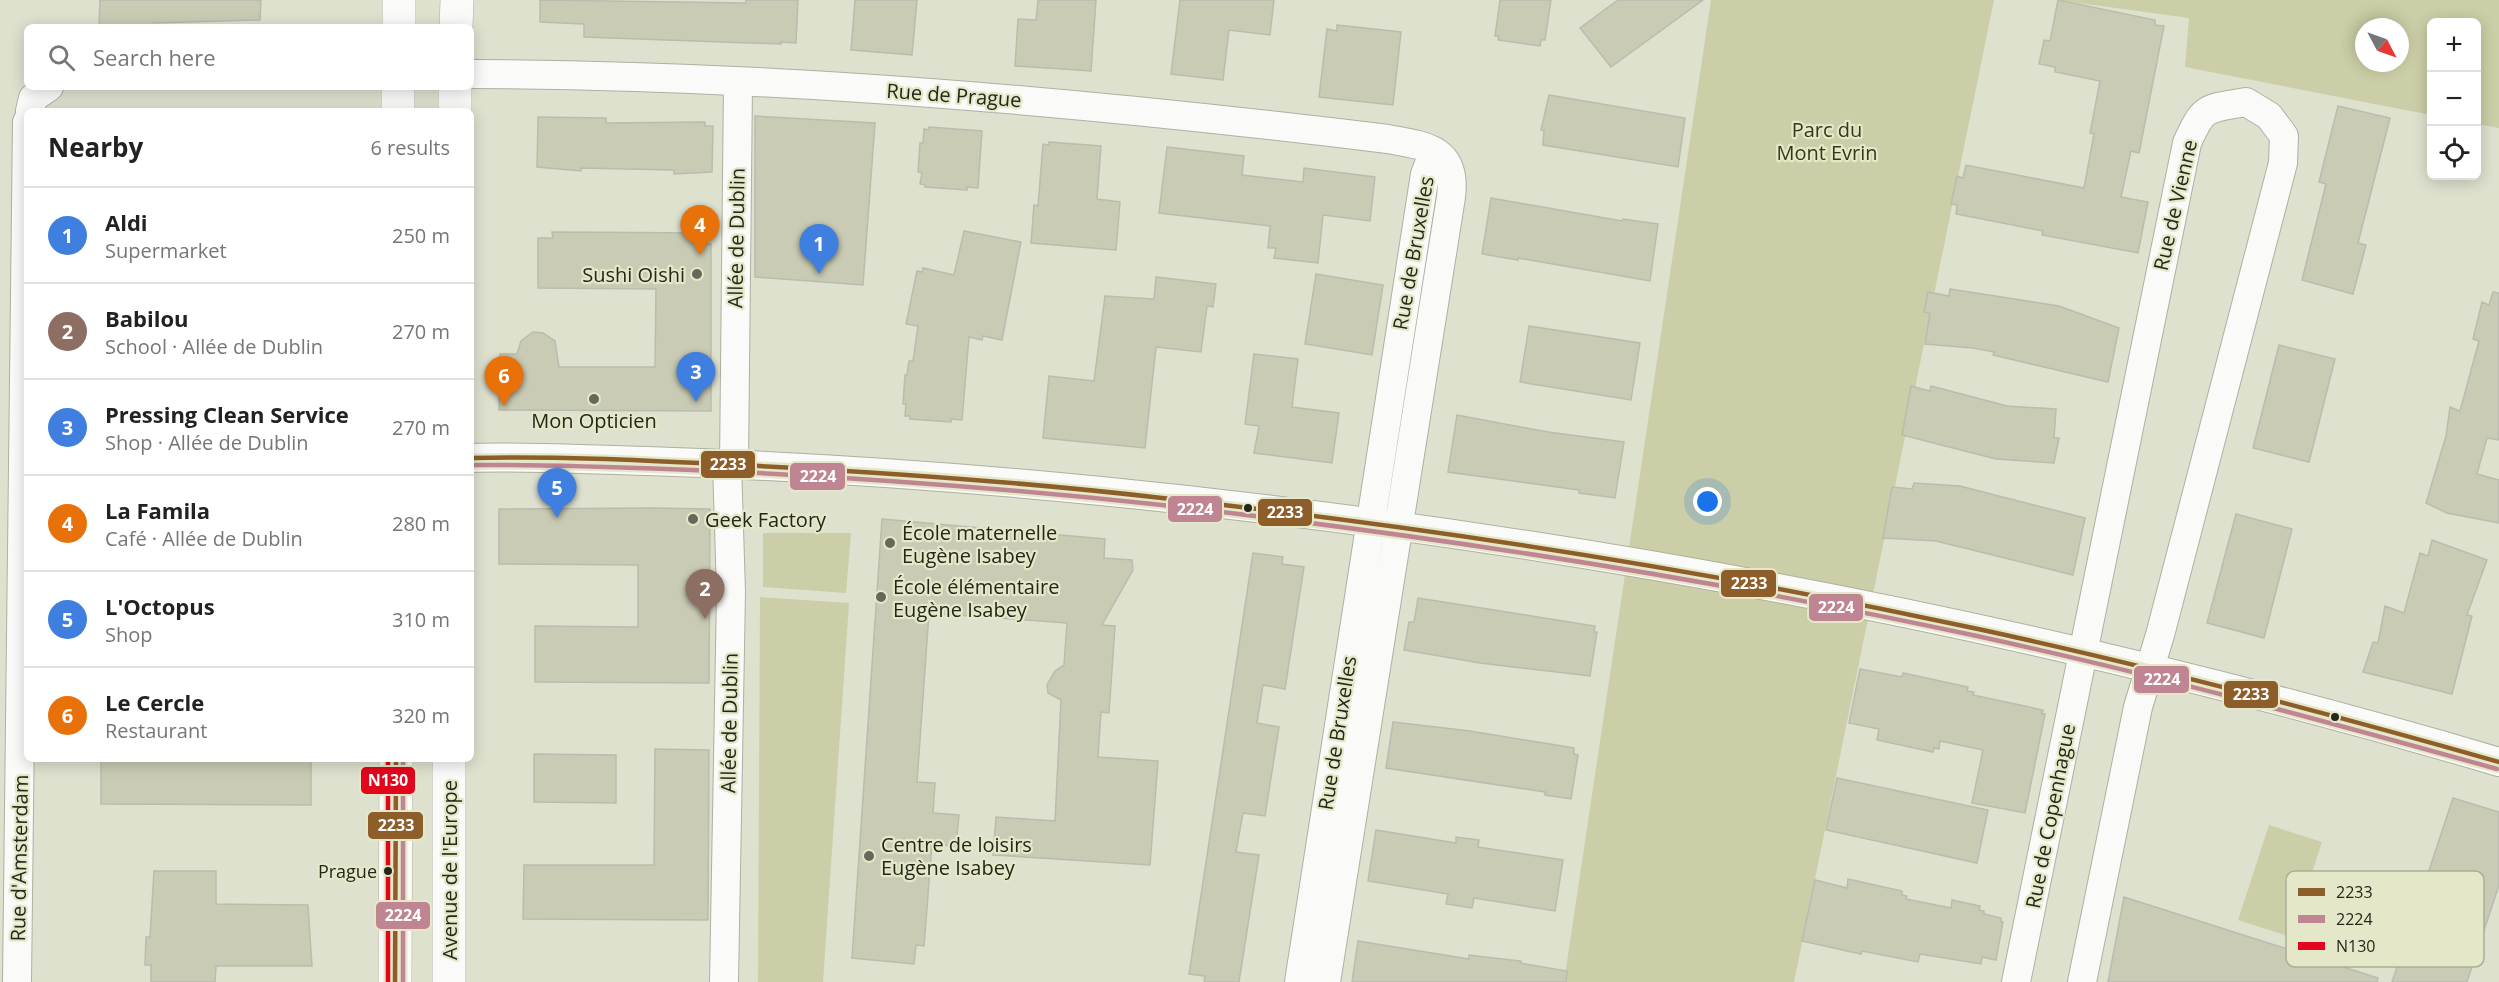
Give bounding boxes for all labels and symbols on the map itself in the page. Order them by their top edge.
north arrow [2355,18,2409,72]
street label: Rue de Prague [886,77,1022,113]
park label: Parc du Mont Evrin [1776,116,1878,166]
street label: Rue de Vienne [2147,137,2203,273]
street label: Allée de Dublin [721,168,751,308]
street label: Rue de Bruxelles [1386,174,1440,332]
pin: 4 [680,206,720,255]
pin: 1 [800,224,838,274]
place label: Sushi Oishi [582,261,685,288]
marker: Sushi Oishi [690,267,704,281]
pin: 3 [676,352,716,402]
pin: 6 [484,356,524,406]
marker: Mon Opticien [587,392,601,406]
place label: Mon Opticien [531,407,657,434]
line badge: 2233 [700,450,756,479]
text: 2233 [710,453,746,475]
line badge: 2224 [789,462,846,491]
text: 2224 [800,465,836,487]
pin: 5 [538,468,576,518]
your location [1693,487,1722,516]
line badge: 2224 [1167,495,1223,523]
text: 2224 [1177,498,1213,520]
line badge: 2233 [1257,498,1313,527]
text: 2233 [1267,501,1303,523]
unlabelled marker [1242,502,1254,514]
place label: Geek Factory [705,506,827,533]
marker: Geek Factory [686,512,700,526]
place label: École maternelle Eugène Isabey [902,519,1057,569]
marker: École maternelle Eugène Isabey [883,536,897,550]
line badge: 2233 [1720,569,1777,598]
pin: 2 [686,570,724,619]
text: 2233 [1731,572,1767,594]
place label: École élémentaire Eugène Isabey [893,573,1059,623]
marker: École élémentaire Eugène Isabey [874,590,888,604]
line badge: 2224 [1808,593,1864,622]
text: 2224 [1818,596,1854,618]
street label: Allée de Dublin [714,653,744,793]
street label: Rue de Bruxelles [1311,654,1363,812]
line badge: 2224 [2133,665,2190,694]
text: 2224 [2144,668,2180,690]
line badge: 2233 [2223,680,2279,709]
text: 2233 [2233,683,2269,705]
unlabelled marker [2329,711,2341,723]
street label: Rue de Copenhague [2019,721,2081,911]
line badge: N130 [360,766,416,795]
text: N130 [368,769,408,791]
street label: Rue d'Amsterdam [4,774,34,942]
street label: Avenue de l'Europe [436,780,463,960]
line badge: 2233 [367,811,424,840]
text: 2233 [378,814,414,836]
place label: Centre de loisirs Eugène Isabey [881,831,1032,881]
marker: Centre de loisirs Eugène Isabey [862,849,876,863]
place label: Prague [318,859,377,883]
marker: Prague [382,865,394,877]
legend [2286,871,2484,967]
text: 2233 [2336,881,2373,903]
line badge: 2224 [375,901,431,930]
text: 2224 [385,904,421,926]
text: 2224 [2336,908,2373,930]
text: N130 [2336,935,2376,957]

